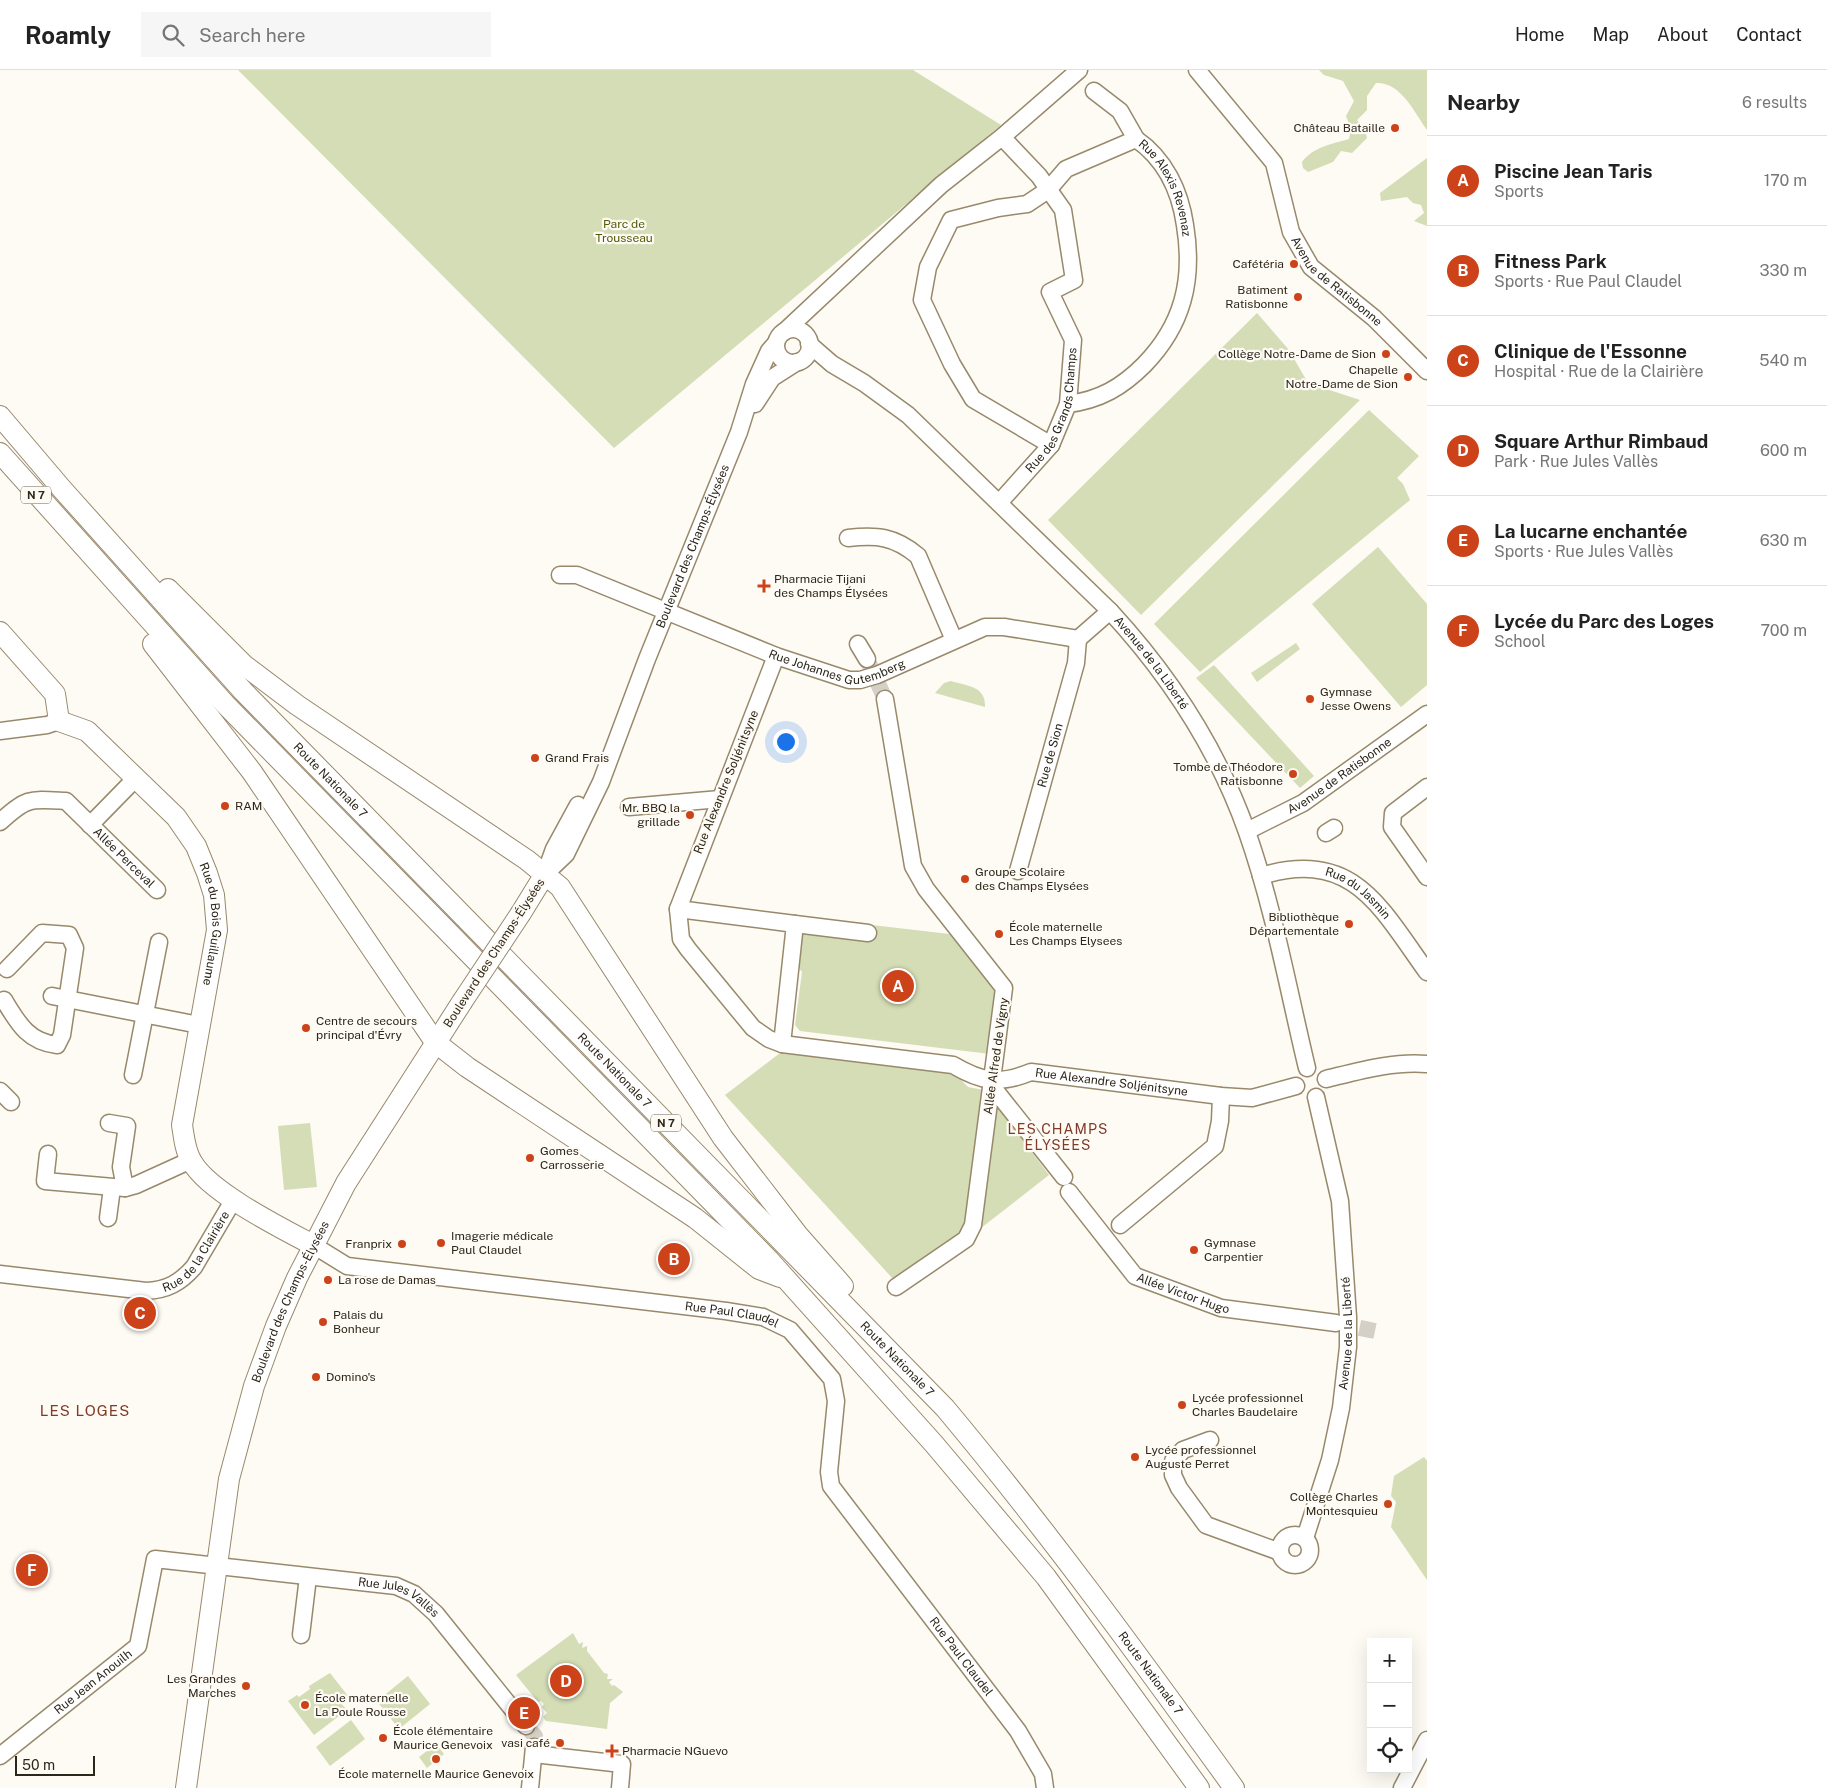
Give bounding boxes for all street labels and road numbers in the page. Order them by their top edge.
street label: Rue Alexis Revenaz [1136,137,1194,238]
street label: Avenue de Ratisbonne [1288,234,1385,329]
street label: Rue des Grands Champs [1023,347,1079,476]
street label: Boulevard des Champs-Élysées [653,463,732,630]
road number: N 7 [21,486,51,504]
street label: Avenue de la Liberté [1111,613,1192,712]
street label: Rue Johannes Gutemberg [767,647,907,688]
street label: Rue Alexandre Soljénitsyne [691,708,761,856]
street label: Rue de Sion [1035,722,1066,789]
street label: Avenue de Ratisbonne [1285,735,1394,817]
street label: Route Nationale 7 [291,740,370,821]
street label: Allée Perceval [90,825,158,891]
street label: Rue du Bois Guillaume [196,860,224,987]
street label: Rue du Jasmin [1324,864,1393,922]
street label: Boulevard des Champs-Élysées [441,876,547,1030]
street label: Allée Alfred de Vigny [981,996,1011,1115]
street label: Route Nationale 7 [575,1030,654,1111]
street label: Rue Alexandre Soljénitsyne [1034,1066,1189,1099]
road number: N 7 [651,1114,681,1132]
street label: Rue de la Clairière [161,1208,232,1295]
street label: Boulevard des Champs-Élysées [249,1219,332,1384]
street label: Allée Victor Hugo [1135,1270,1230,1316]
street label: Avenue de la Liberté [1336,1276,1355,1391]
street label: Rue Paul Claudel [684,1299,781,1331]
street label: Route Nationale 7 [857,1319,937,1400]
street label: Rue Jules Vallès [357,1575,442,1620]
street label: Rue Paul Claudel [927,1614,996,1699]
street label: Route Nationale 7 [1115,1629,1186,1717]
street label: Rue Jean Anouilh [51,1647,135,1717]

